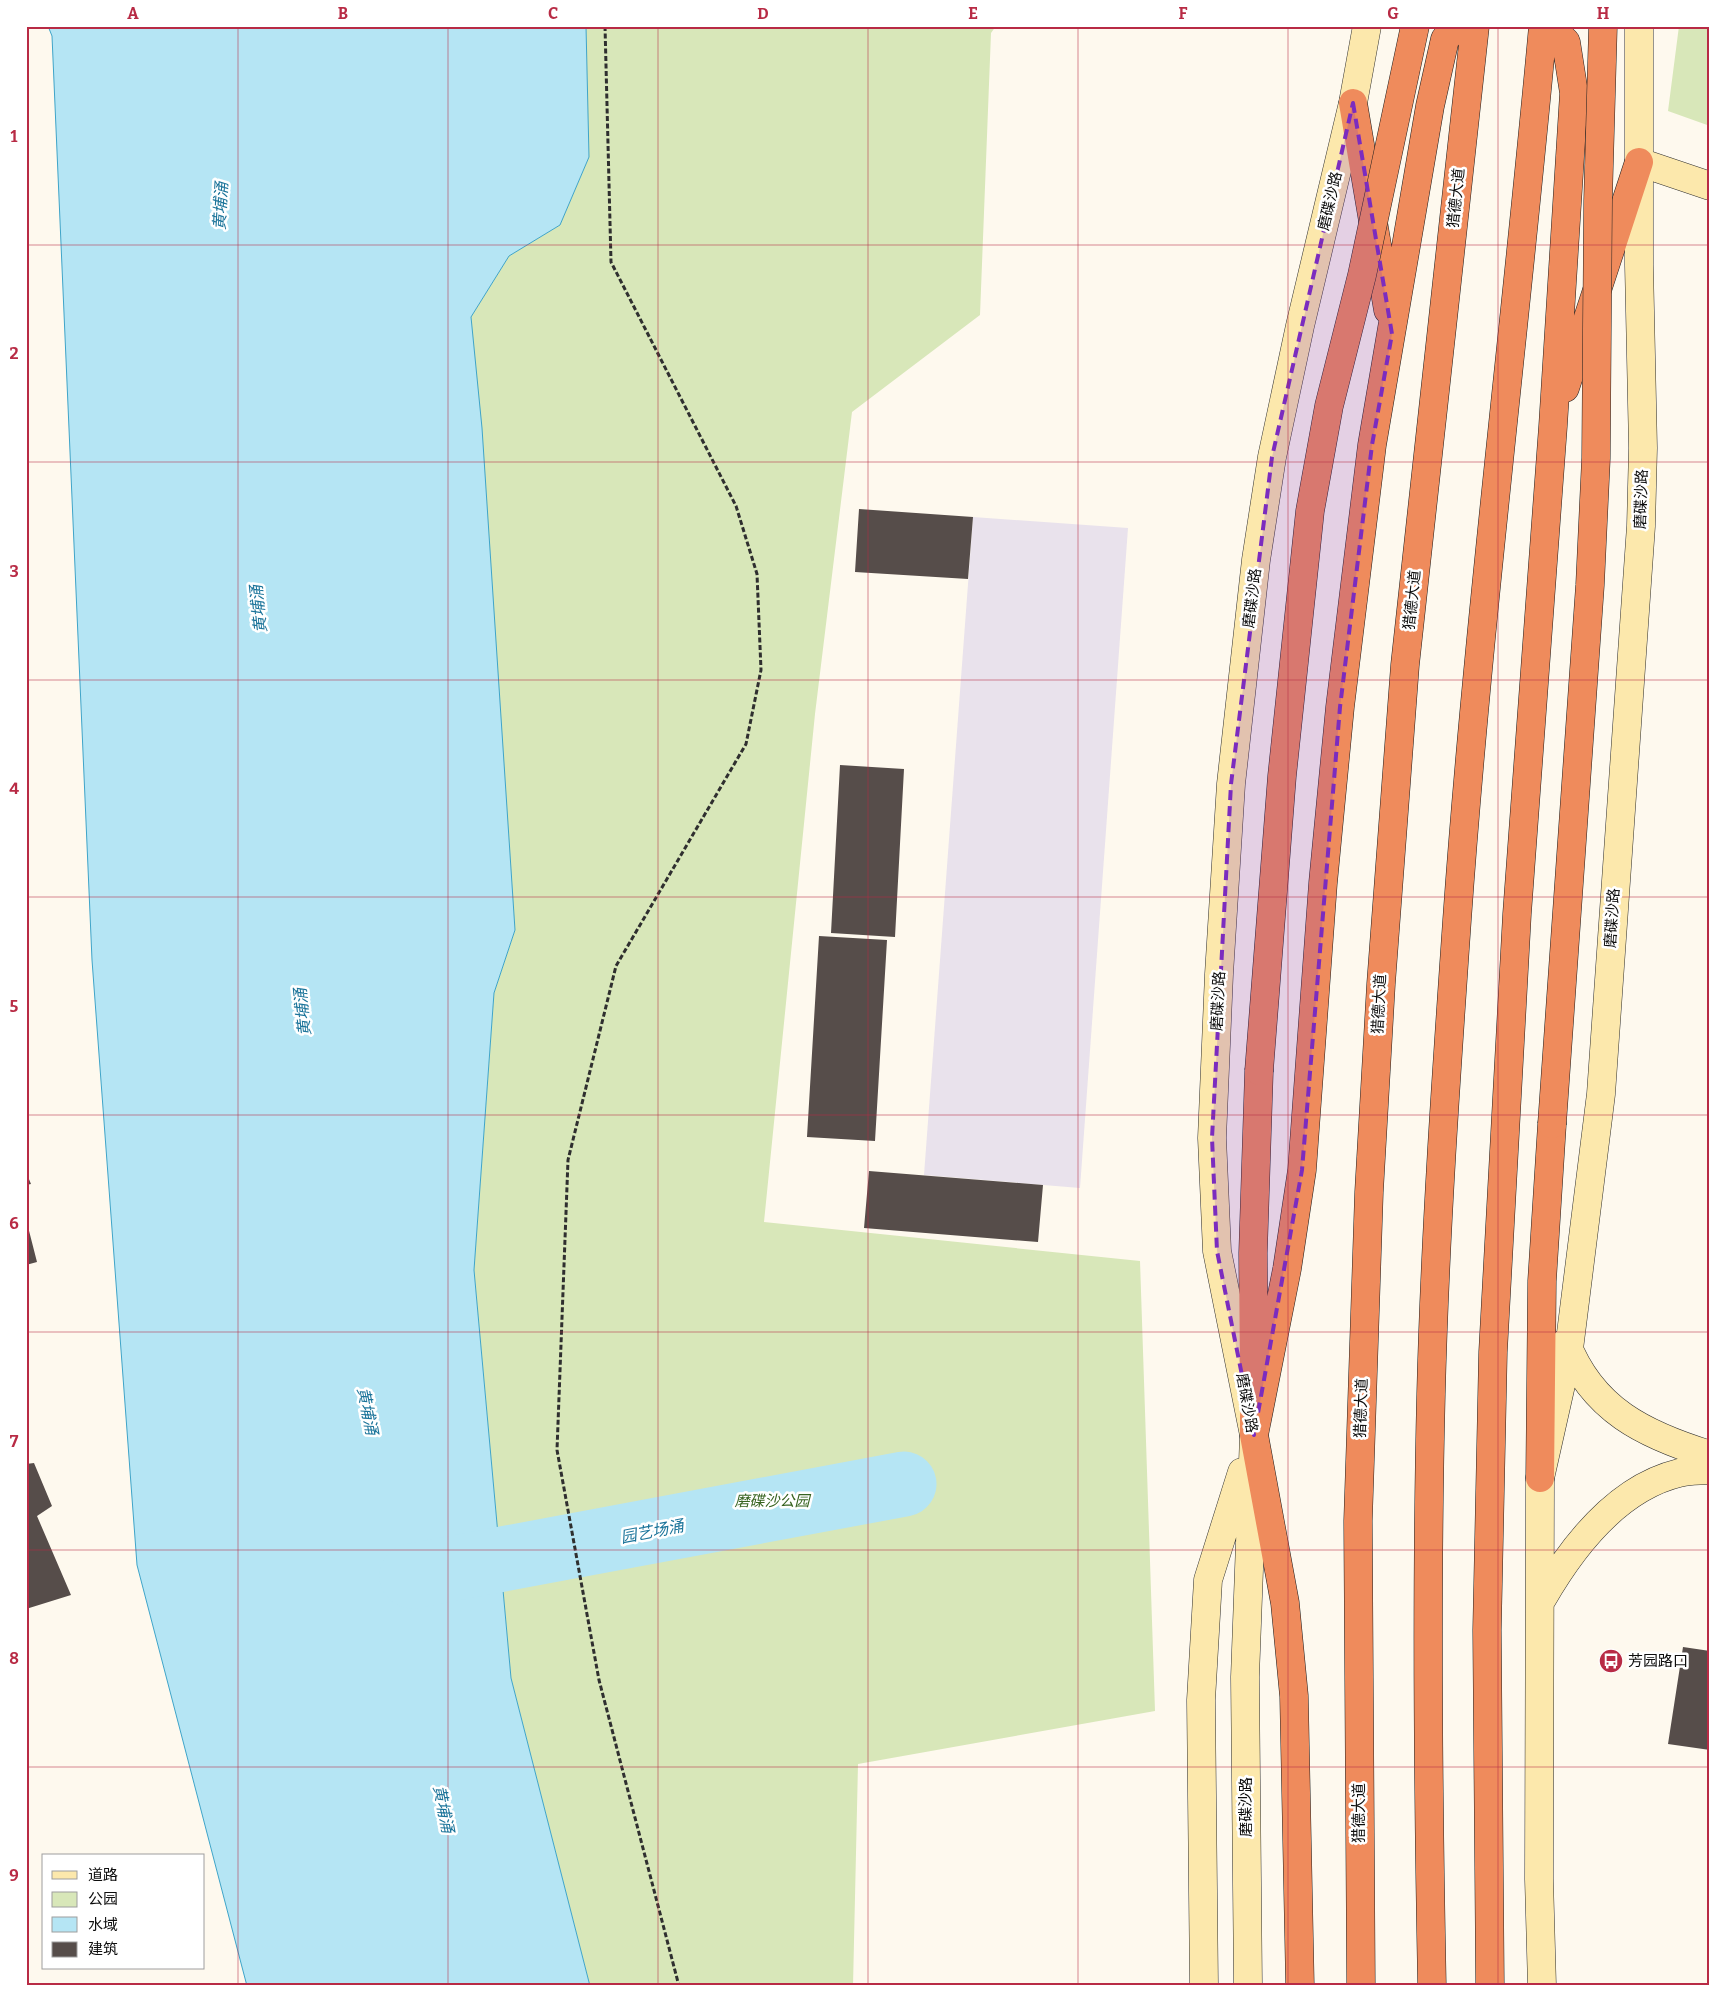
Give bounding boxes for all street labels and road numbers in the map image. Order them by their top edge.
street label: 猎德大道 [1444,167,1468,229]
street label: 磨碟沙路 [1314,170,1346,232]
street label: 磨碟沙路 [1631,469,1651,529]
street label: 磨碟沙路 [1239,567,1265,629]
street label: 猎德大道 [1400,569,1424,631]
street label: 磨碟沙路 [1601,887,1623,949]
street label: 磨碟沙路 [1207,971,1229,1031]
street label: 猎德大道 [1368,974,1390,1034]
street label: 磨碟沙路 [1233,1372,1261,1434]
street label: 猎德大道 [1351,1378,1371,1438]
street label: 磨碟沙路 [1237,1777,1255,1837]
street label: 猎德大道 [1350,1783,1368,1843]

